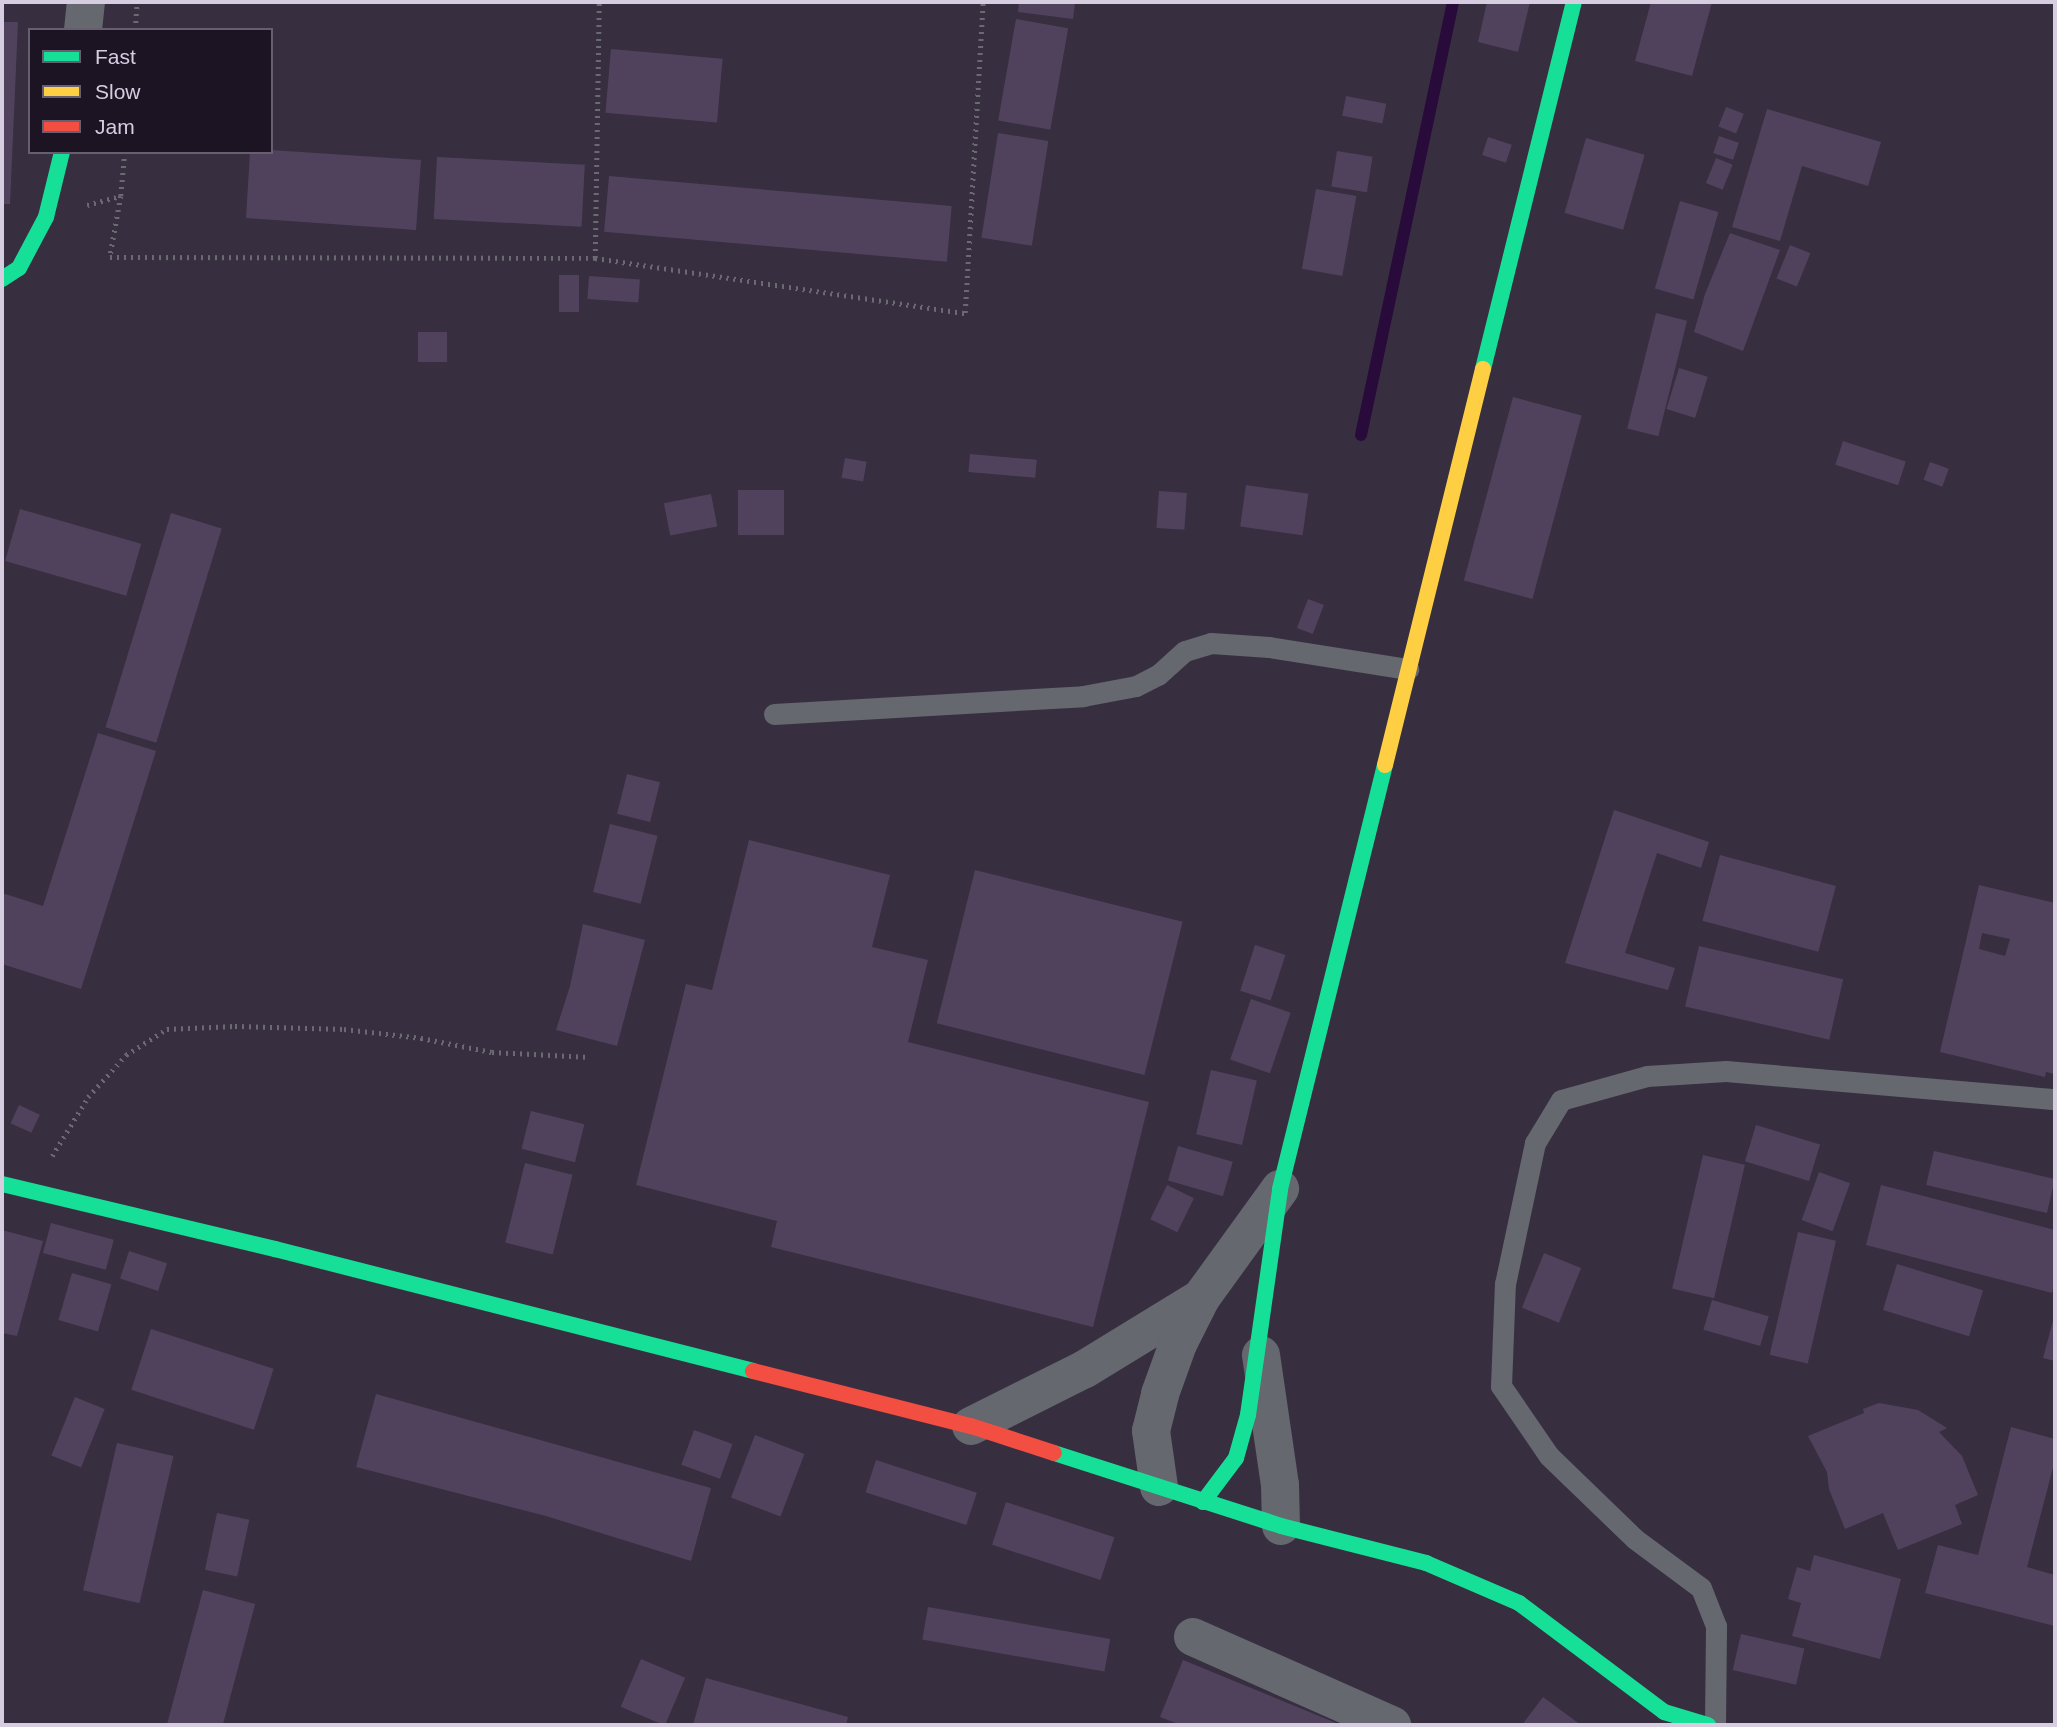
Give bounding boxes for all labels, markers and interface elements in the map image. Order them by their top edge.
legend [28,28,273,154]
text: Fast [95,45,136,68]
text: Slow [95,80,141,103]
text: Jam [95,115,135,138]

